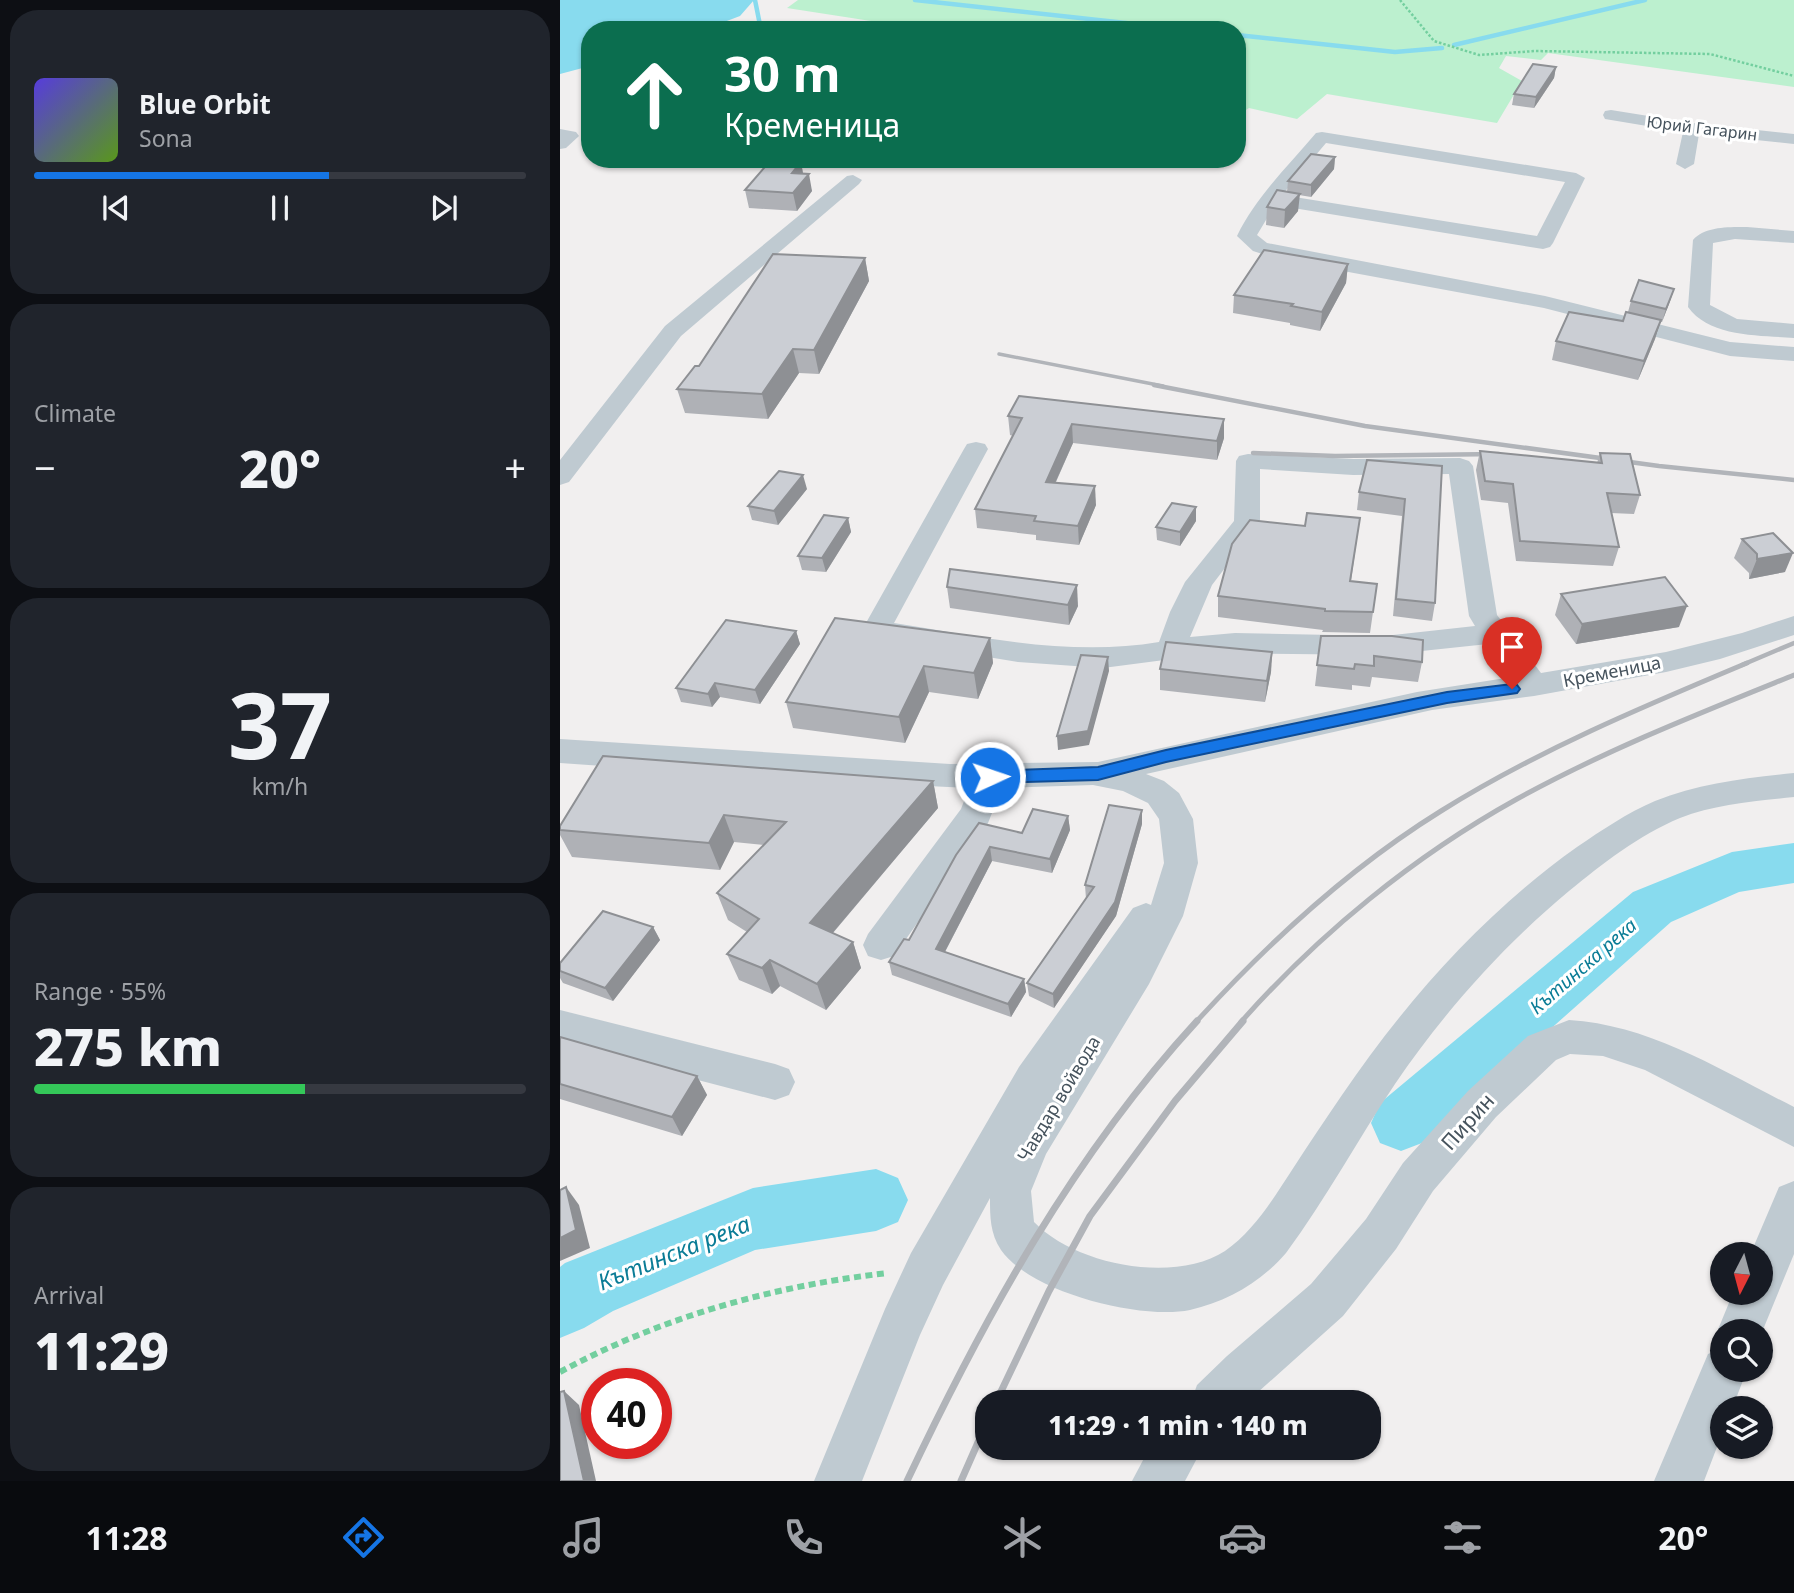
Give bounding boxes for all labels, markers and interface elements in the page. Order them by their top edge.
text: 30 m [724,40,841,106]
icon: ahead [609,49,700,140]
text: Blue Orbit [139,86,271,122]
text: Кременица [724,103,900,146]
street label: Юрий Гагарин [1645,110,1759,146]
text: Sona [139,122,193,154]
icon: previous [97,189,135,227]
icon: pause [261,189,299,227]
icon: next [425,189,463,227]
text: Climate [34,397,116,429]
text: 20° [239,432,321,503]
text: − [34,441,56,493]
text: + [504,441,526,493]
pin [1482,617,1542,689]
icon: arrive [1493,628,1531,666]
street label: Кременица [1561,650,1663,692]
text: 37 [228,662,332,786]
position arrow [953,740,1027,814]
text: km/h [252,770,308,802]
water label: Кътинска река [1524,912,1642,1020]
text: Range · 55% [34,975,166,1007]
text: 275 km [34,1010,222,1081]
street label: Чавдар войвода [1011,1031,1105,1166]
street label: Пирин [1434,1087,1500,1156]
water label: Кътинска река [593,1207,755,1297]
north arrow [1710,1242,1773,1306]
map controls [1710,1242,1773,1459]
text: Arrival [34,1279,104,1311]
text: 11:29 [34,1314,169,1385]
button: search [1710,1319,1773,1382]
speed limit sign: 40 [581,1368,672,1459]
button: layers [1710,1396,1773,1459]
text: 11:29 · 1 min · 140 m [1048,1407,1308,1443]
icon: directions [339,1513,388,1562]
icon: music [559,1513,608,1562]
icon: phone [779,1513,828,1562]
icon: climate [998,1513,1047,1562]
icon: car [1218,1513,1267,1562]
icon: filters [1438,1513,1487,1562]
text: 11:28 [85,1516,168,1559]
text: 20° [1658,1516,1708,1559]

